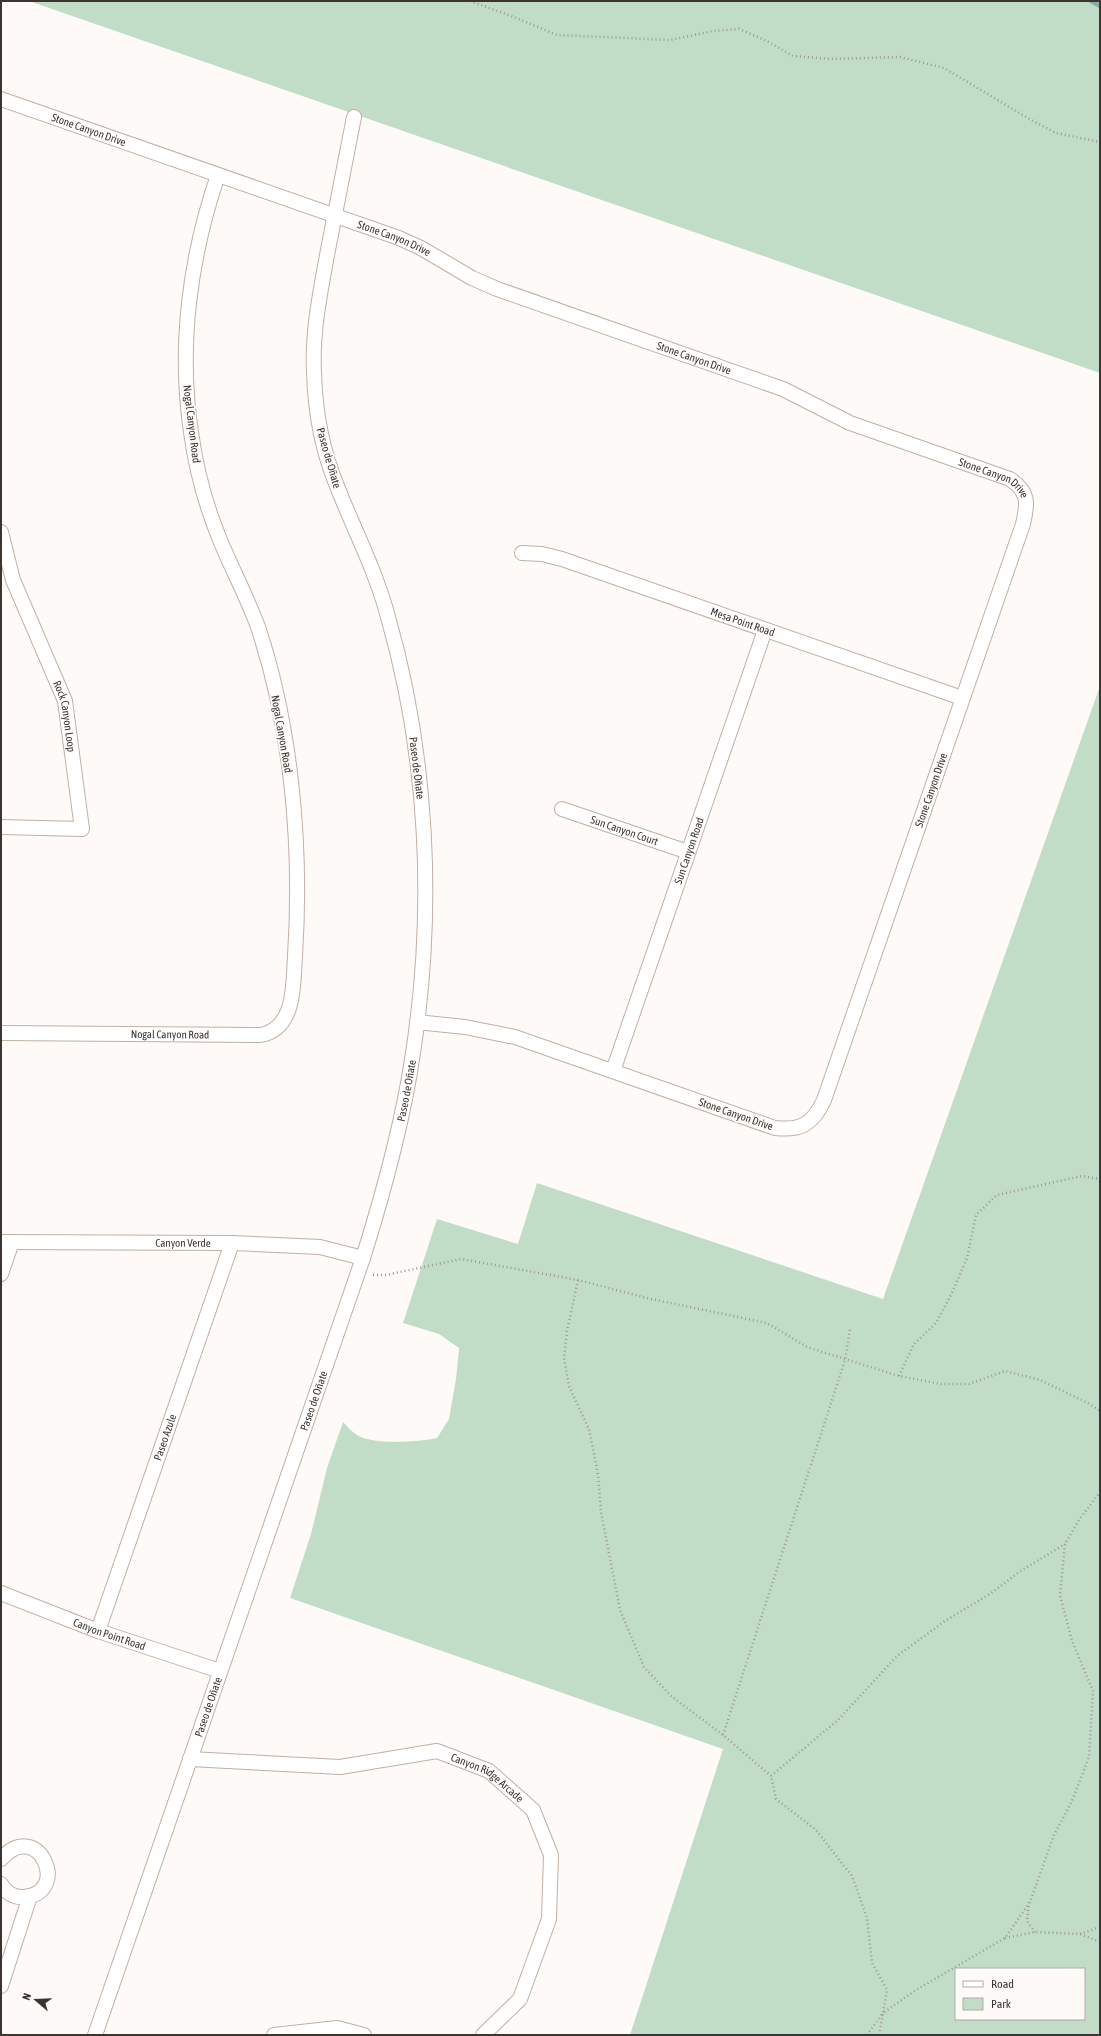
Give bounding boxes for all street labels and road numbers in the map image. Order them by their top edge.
street label: Stone Canyon Drive [50,111,128,148]
street label: Stone Canyon Drive [356,218,433,258]
street label: Stone Canyon Drive [655,339,733,376]
street label: Nogal Canyon Road [181,384,203,464]
street label: Paseo de Oñate [315,426,343,490]
street label: Stone Canyon Drive [957,456,1031,499]
street label: Mesa Point Road [709,605,776,638]
street label: Rock Canyon Loop [51,679,78,753]
street label: Nogal Canyon Road [269,694,295,774]
street label: Paseo de Oñate [407,736,427,800]
street label: Stone Canyon Drive [913,751,949,829]
street label: Sun Canyon Court [589,813,660,847]
street label: Sun Canyon Road [672,816,706,886]
street label: Nogal Canyon Road [131,1028,209,1041]
street label: Paseo de Oñate [395,1059,418,1123]
street label: Stone Canyon Drive [697,1096,775,1132]
street label: Canyon Verde [155,1237,211,1249]
street label: Paseo de Oñate [298,1369,330,1432]
street label: Paseo Azule [151,1412,178,1462]
street label: Canyon Point Road [71,1616,147,1652]
street label: Paseo de Oñate [192,1675,224,1738]
street label: Canyon Ridge Arcade [449,1751,526,1805]

